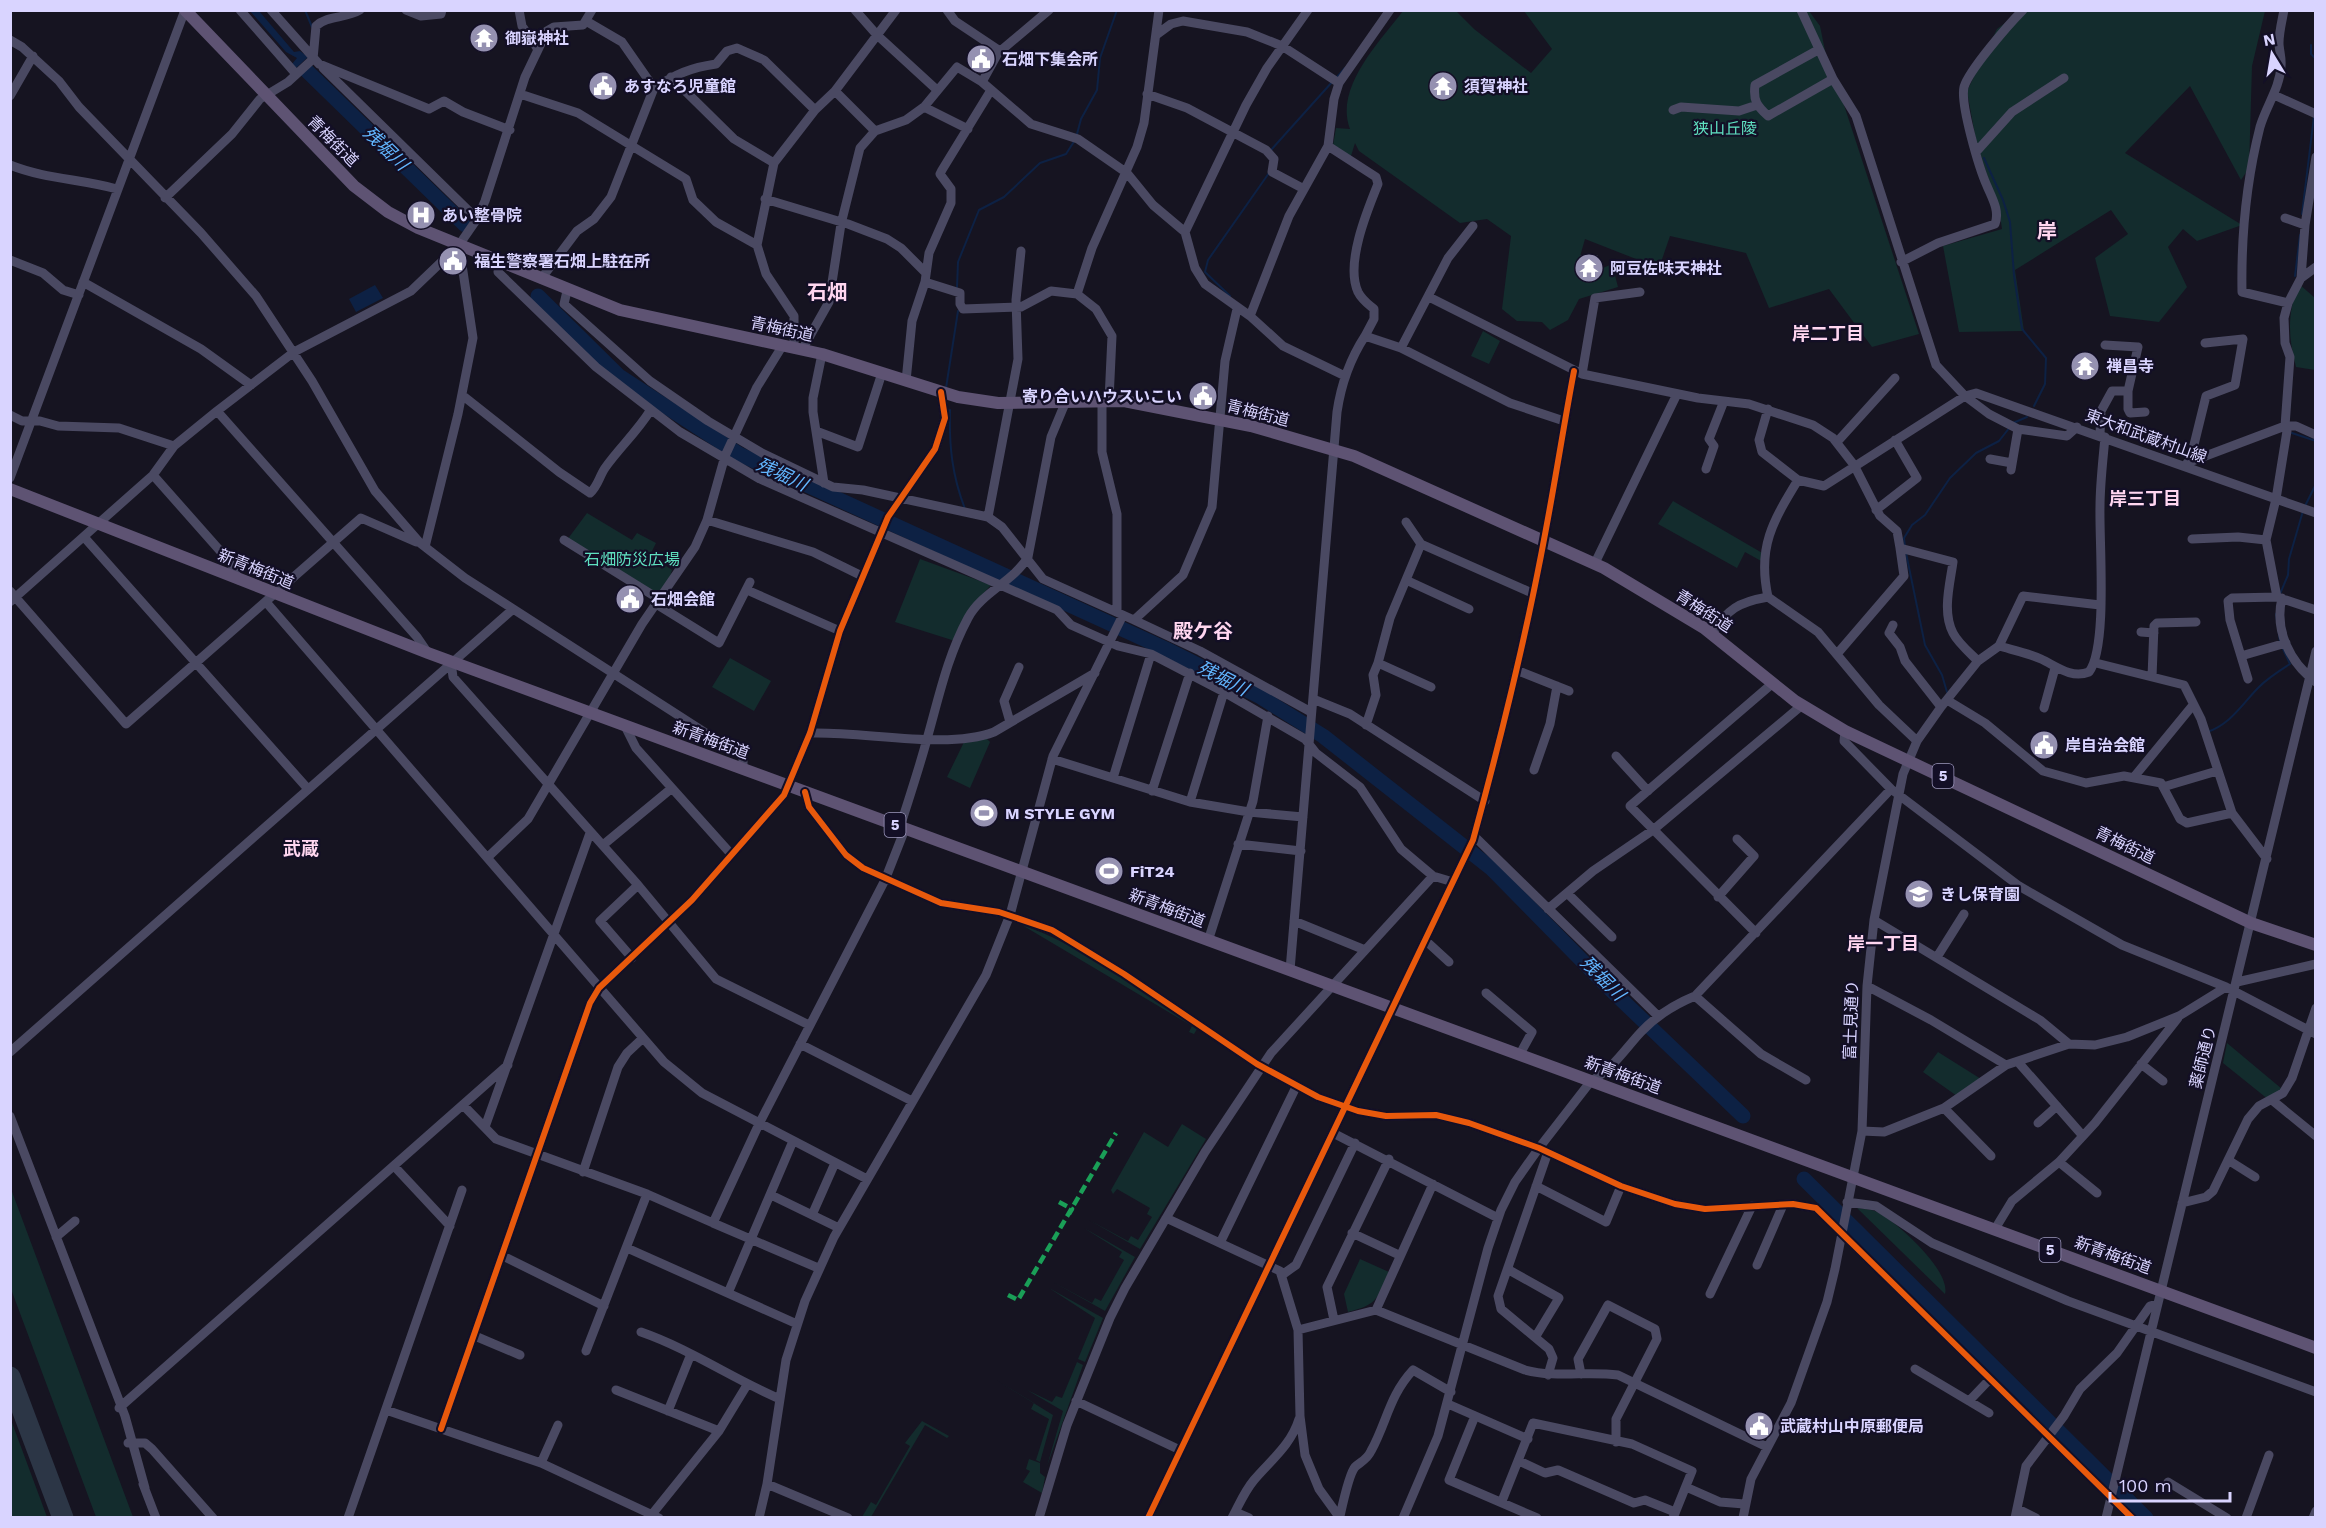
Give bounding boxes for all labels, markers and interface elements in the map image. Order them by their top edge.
temple icon: 御嶽神社 [468,22,500,54]
north arrow [2242,24,2302,84]
place label: 御嶽神社 [505,29,569,48]
text: N [2262,29,2277,50]
public building icon: 石畑下集会所 [965,43,997,75]
place label: 石畑下集会所 [1002,50,1098,69]
public building icon: あすなろ児童館 [587,70,619,102]
temple icon: 須賀神社 [1427,70,1459,102]
place label: あすなろ児童館 [624,77,736,96]
place label: 須賀神社 [1464,77,1528,96]
street label: 青梅街道 [304,112,362,170]
park label: 狭山丘陵 [1693,119,1757,138]
water label: 残堀川 [359,122,414,176]
hospital icon: あい整骨院 [405,199,437,231]
place label: あい整骨院 [442,206,522,225]
district label: 岸 [2037,219,2057,243]
public building icon: 福生警察署石畑上駐在所 [437,245,469,277]
place label: 福生警察署石畑上駐在所 [474,252,650,271]
temple icon: 阿豆佐味天神社 [1573,252,1605,284]
place label: 阿豆佐味天神社 [1610,259,1722,278]
district label: 石畑 [807,280,847,304]
street label: 青梅街道 [749,313,815,345]
district label: 岸二丁目 [1792,323,1864,344]
temple icon: 禅昌寺 [2069,350,2101,382]
place label: 禅昌寺 [2106,357,2154,376]
public building icon: 寄り合いハウスいこい [1187,380,1219,412]
place label: 寄り合いハウスいこい [1022,387,1182,406]
street label: 青梅街道 [1225,396,1291,430]
street label: 東大和武蔵村山線 [2083,405,2209,467]
water label: 残堀川 [753,453,813,496]
district label: 岸三丁目 [2109,488,2181,509]
street label: 新青梅街道 [215,545,297,593]
park label: 石畑防災広場 [584,550,680,569]
public building icon: 石畑会館 [614,583,646,615]
street label: 青梅街道 [1672,586,1736,636]
place label: 石畑会館 [651,590,715,609]
district label: 殿ケ谷 [1173,619,1233,643]
water label: 残堀川 [1194,656,1254,701]
street label: 新青梅街道 [670,717,752,763]
public building icon: 岸自治会館 [2028,729,2060,761]
place label: 岸自治会館 [2065,736,2145,755]
road number: 5 [1932,764,1954,788]
sports icon: M STYLE GYM [968,797,1000,829]
place label: M STYLE GYM [1005,804,1115,823]
road number: 5 [884,813,906,837]
street label: 青梅街道 [2092,822,2158,868]
district label: 武蔵 [283,838,319,859]
sports icon: FiT24 [1093,855,1125,887]
place label: FiT24 [1130,862,1174,881]
school or university icon: きし保育園 [1903,878,1935,910]
street label: 新青梅街道 [1126,885,1208,931]
place label: きし保育園 [1940,885,2020,904]
district label: 岸一丁目 [1847,933,1919,954]
water label: 残堀川 [1576,951,1631,1006]
street label: 富士見通り [1840,980,1862,1060]
street label: 薬師通り [2186,1024,2220,1090]
street label: 新青梅街道 [1582,1052,1664,1098]
street label: 新青梅街道 [2072,1232,2154,1278]
road number: 5 [2040,1238,2060,1262]
public building icon: 武蔵村山中原郵便局 [1743,1410,1775,1442]
place label: 武蔵村山中原郵便局 [1780,1417,1924,1436]
scale bar [2110,1465,2230,1503]
text: 100 m [2119,1475,2172,1496]

